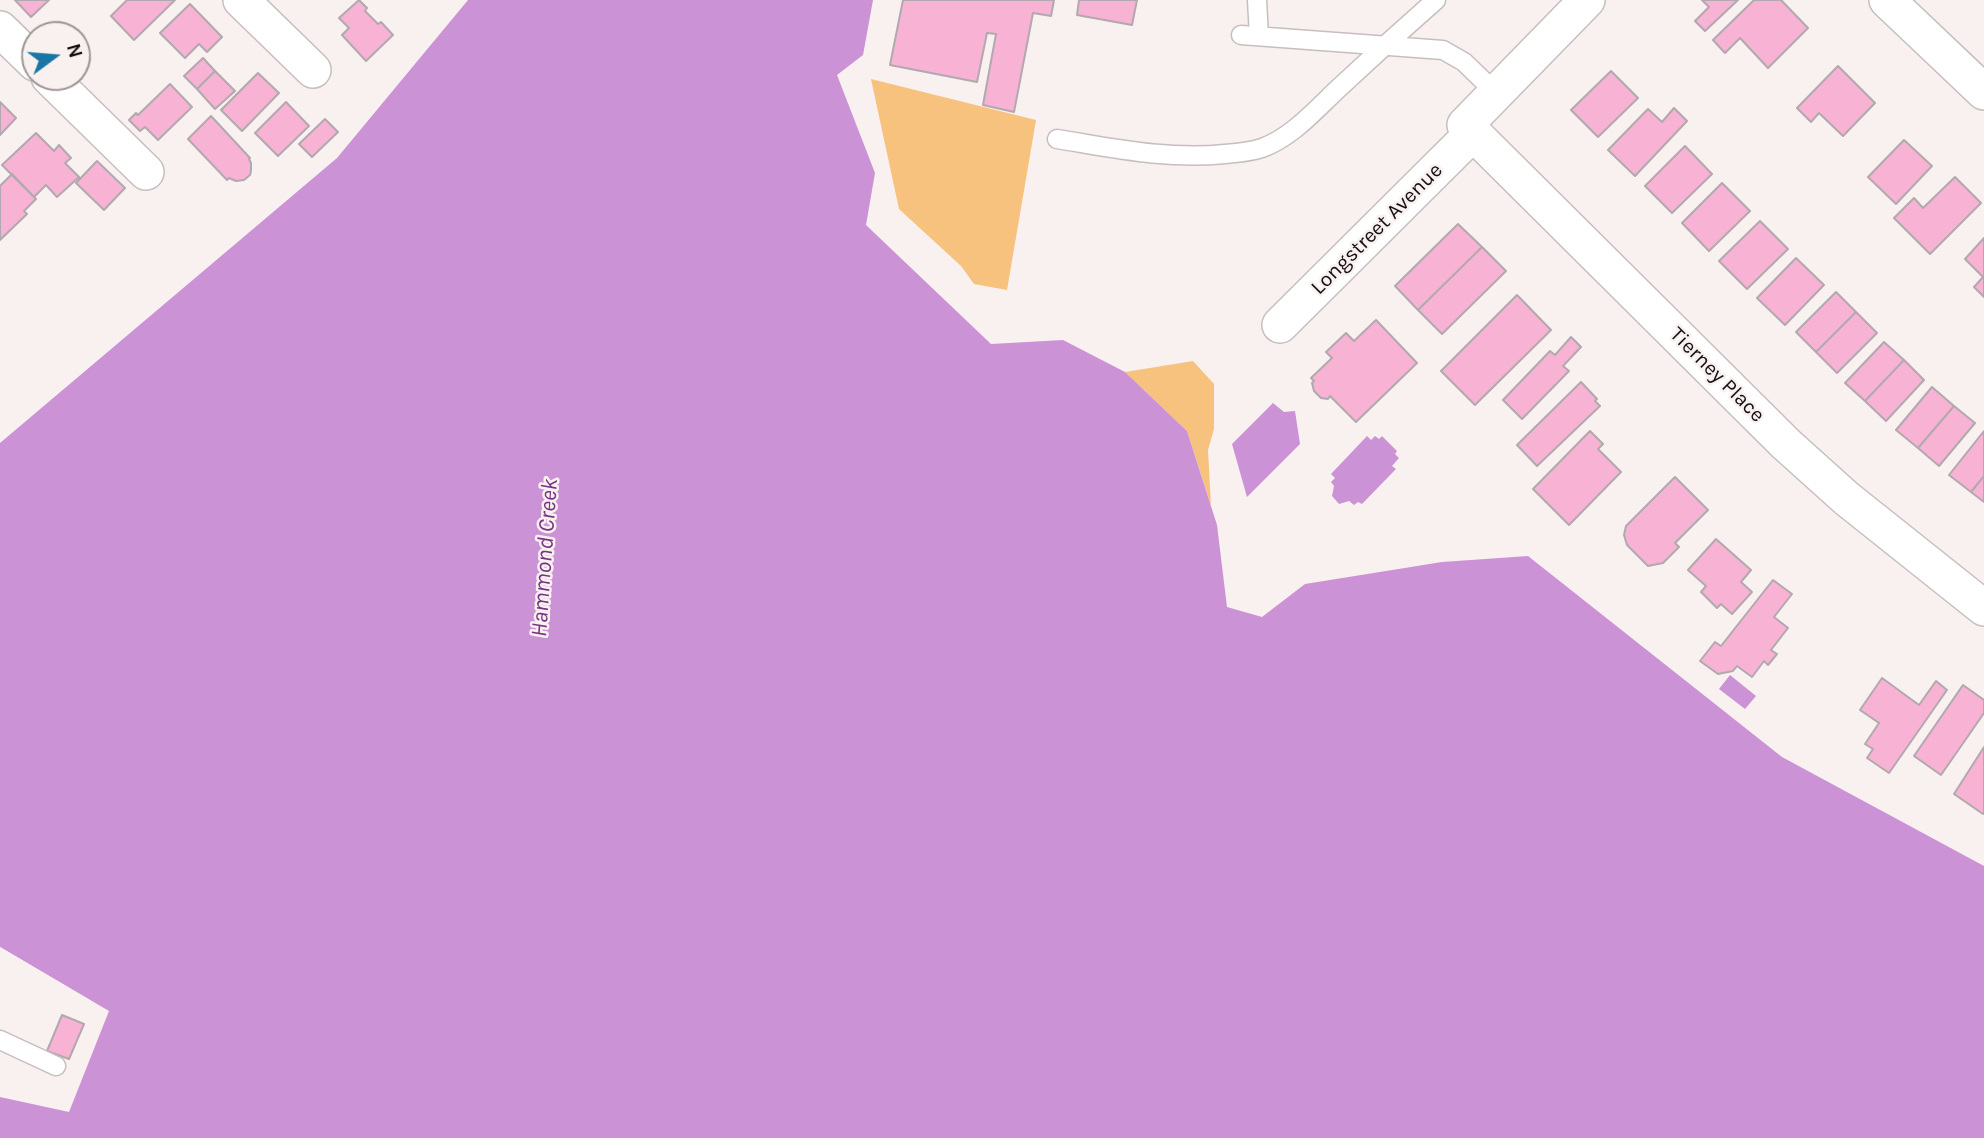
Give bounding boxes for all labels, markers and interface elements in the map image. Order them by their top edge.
north arrow [21,21,91,91]
text: N [62,41,87,60]
street label: Longstreet Avenue [1306,158,1448,300]
street label: Tierney Place [1664,322,1770,428]
water label: Hammond Creek [526,478,564,638]

